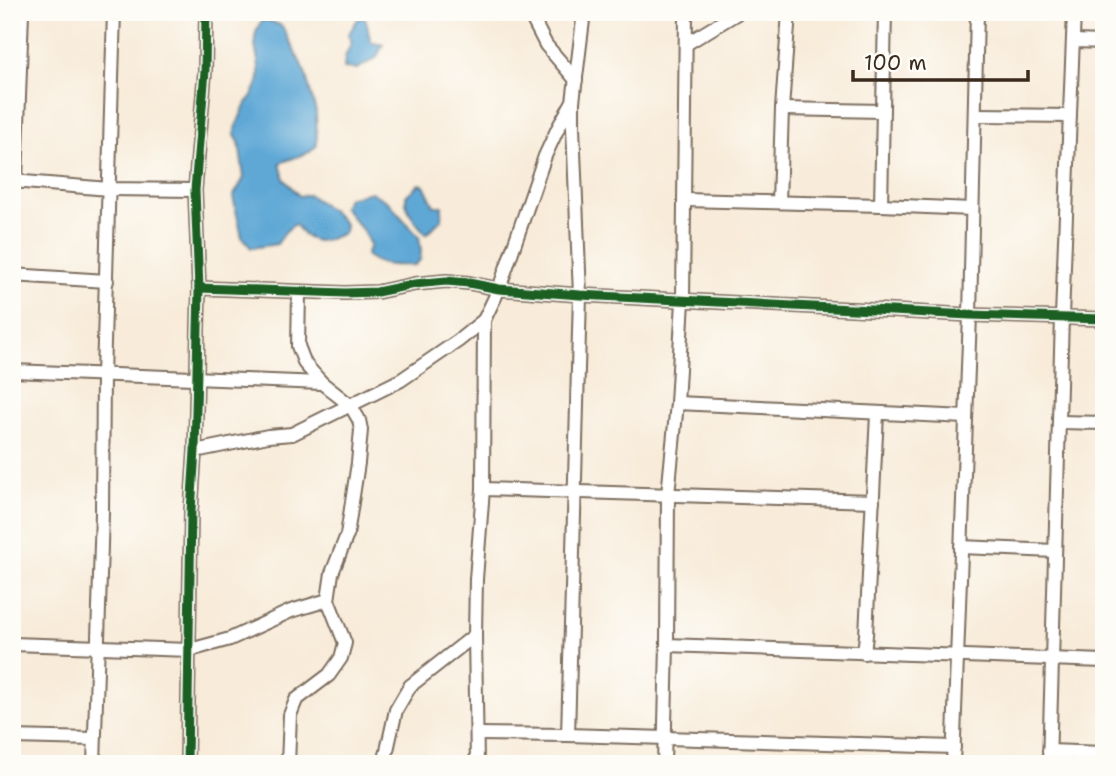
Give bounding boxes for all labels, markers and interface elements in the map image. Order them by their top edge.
scale bar [853,38,1028,82]
text: 100 m [864,49,927,77]

